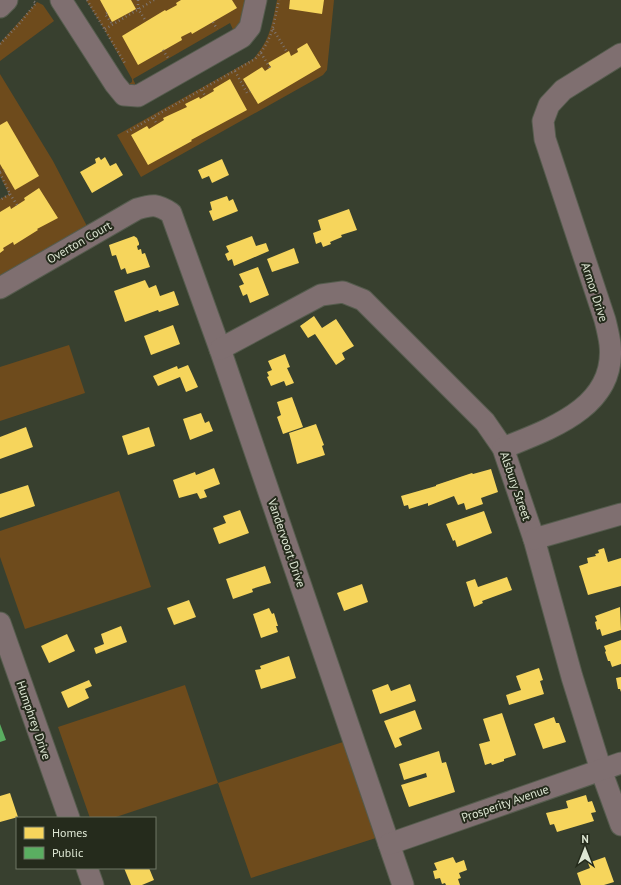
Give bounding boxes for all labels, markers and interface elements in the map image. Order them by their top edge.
street label: Overton Court [44,217,114,267]
street label: Armor Drive [578,260,612,324]
street label: Alsbury Street [497,450,535,522]
street label: Vandervoort Drive [265,496,309,589]
street label: Humphrey Drive [13,679,55,761]
street label: Prosperity Avenue [459,781,551,825]
legend [16,817,156,869]
text: Homes [52,825,87,840]
north arrow [565,829,605,869]
text: N [581,832,589,846]
text: Public [52,845,84,860]

